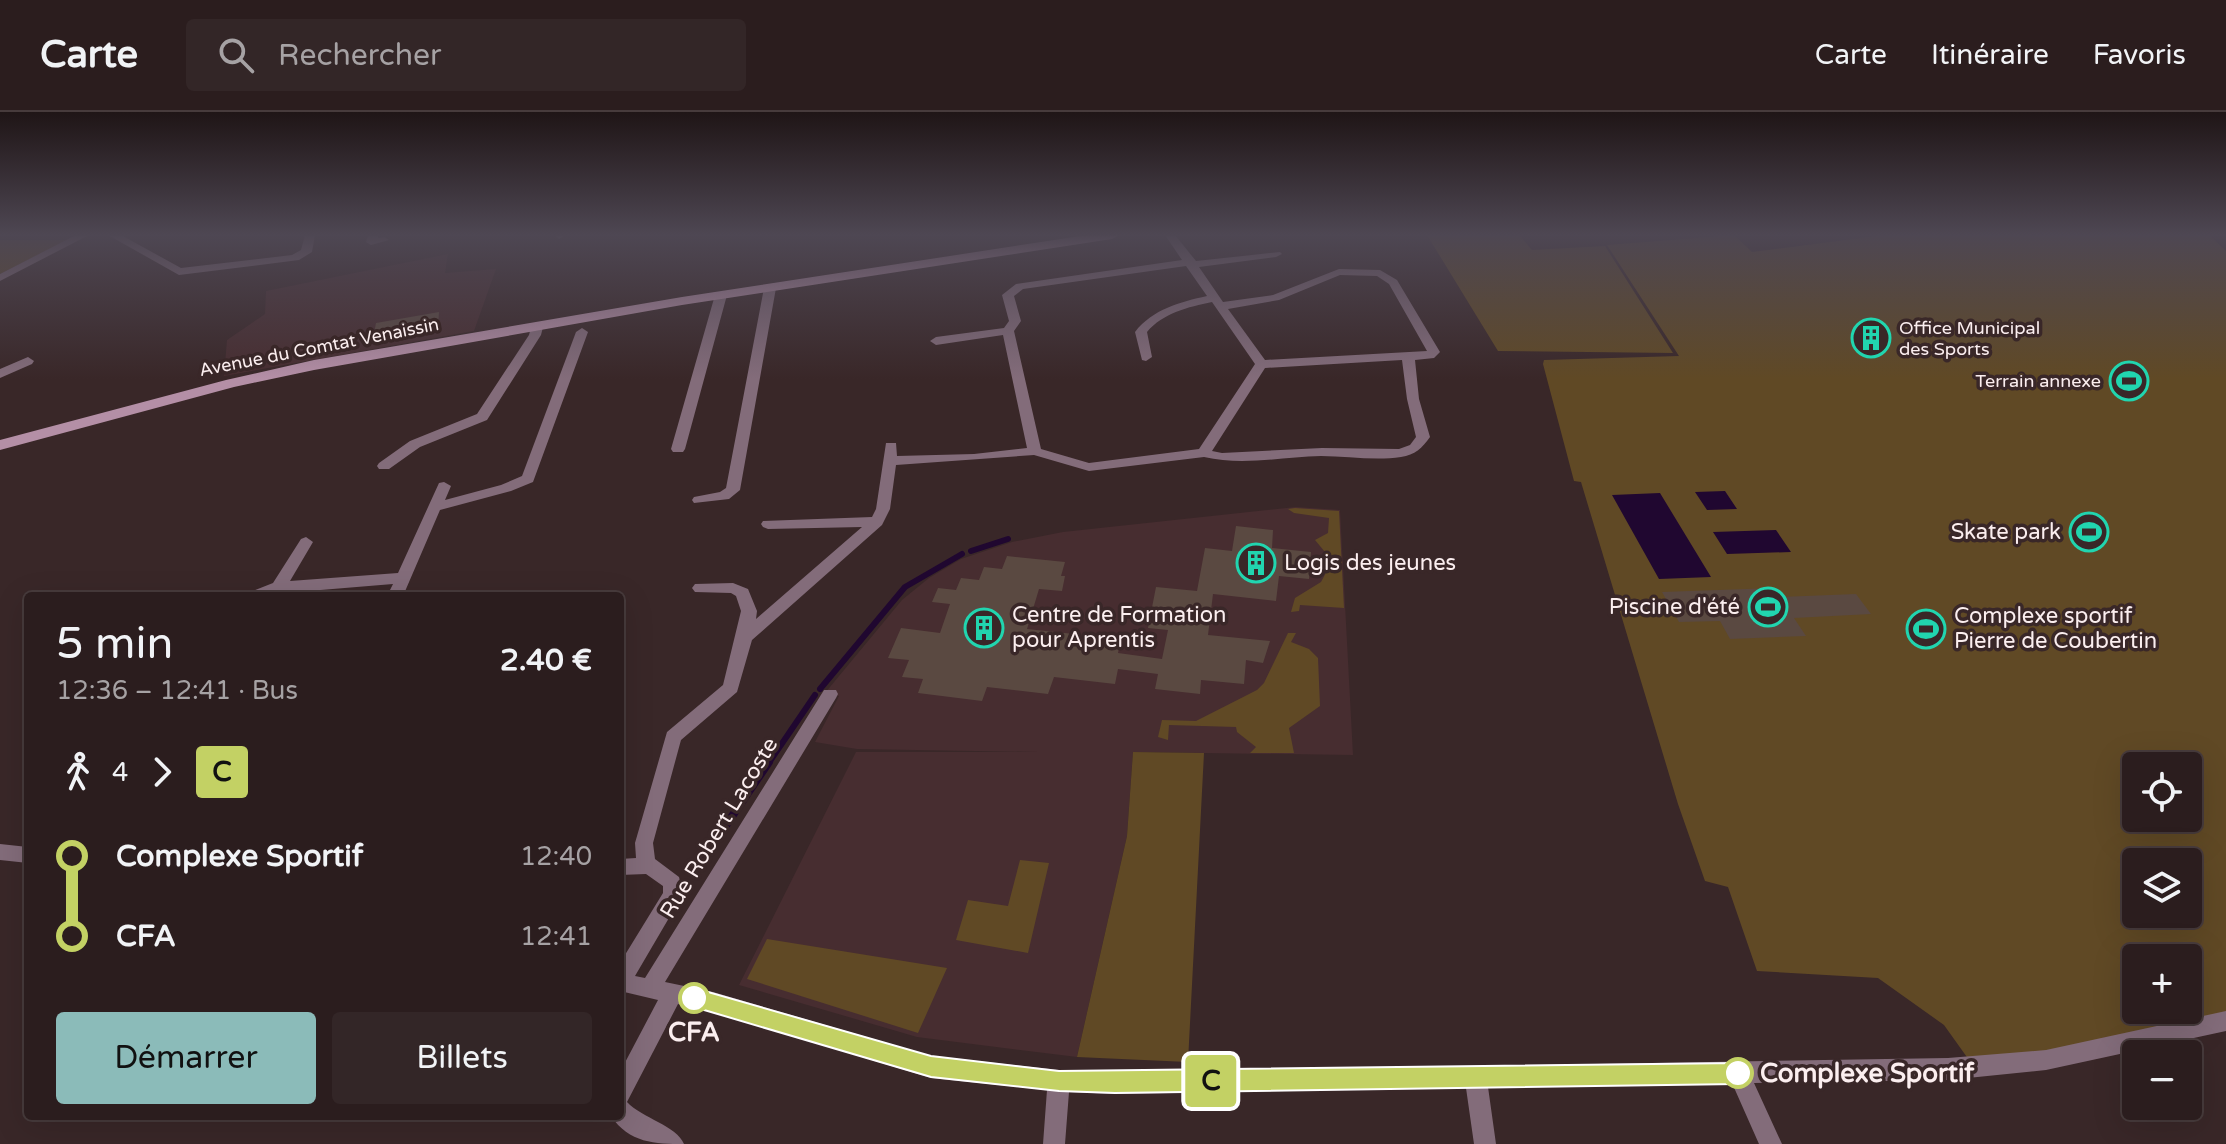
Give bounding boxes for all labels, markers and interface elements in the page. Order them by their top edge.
search box [186,19,746,91]
text: Carte [40,32,138,78]
icon: search [214,33,258,77]
text: Rechercher [278,37,441,74]
text: Carte [1815,38,1887,72]
text: Itinéraire [1931,38,2049,72]
text: Favoris [2093,38,2186,72]
street label: Avenue du Comtat Venaissin [197,313,441,381]
building icon: Office Municipal des Sports [1850,317,1892,359]
place label: Office Municipal des Sports [1899,317,2040,360]
sports icon: Terrain annexe [2108,360,2150,402]
place label: Terrain annexe [1975,370,2101,392]
sports icon: Skate park [2068,511,2110,553]
place label: Skate park [1951,519,2061,545]
building icon: Logis des jeunes [1235,542,1277,584]
place label: Logis des jeunes [1284,550,1456,576]
sports icon: Piscine d'été [1747,586,1789,628]
place label: Piscine d'été [1609,594,1740,620]
place label: Centre de Formation pour Aprentis [1012,602,1227,653]
place label: Complexe sportif Pierre de Coubertin [1954,603,2157,654]
building icon: Centre de Formation pour Aprentis [963,607,1005,649]
sports icon: Complexe sportif Pierre de Coubertin [1905,608,1947,650]
text: 5 min [56,618,173,671]
text: 2.40 € [500,642,592,679]
text: 12:36 – 12:41 · Bus [56,675,298,706]
street label: Rue Robert Lacoste [655,733,783,923]
icon: walk [56,750,100,794]
icon: forward [140,750,184,794]
map controls [2122,752,2202,1120]
button: locate [2122,752,2202,832]
text: C [212,755,232,789]
text: 4 [112,757,128,788]
text: Complexe Sportif [116,838,363,875]
text: 12:40 [520,841,592,872]
button: layers [2122,848,2202,928]
text: CFA [116,918,176,955]
text: 12:41 [520,921,592,952]
button: + [2122,944,2202,1024]
marker: CFA [679,983,709,1013]
button: Démarrer [56,1012,316,1104]
button: Billets [332,1012,592,1104]
place label: CFA [668,1017,720,1048]
button: − [2122,1040,2202,1120]
line badge: C [1185,1055,1237,1107]
marker: Complexe Sportif [1723,1058,1753,1088]
place label: Complexe Sportif [1760,1058,1975,1089]
text: C [1201,1064,1221,1098]

